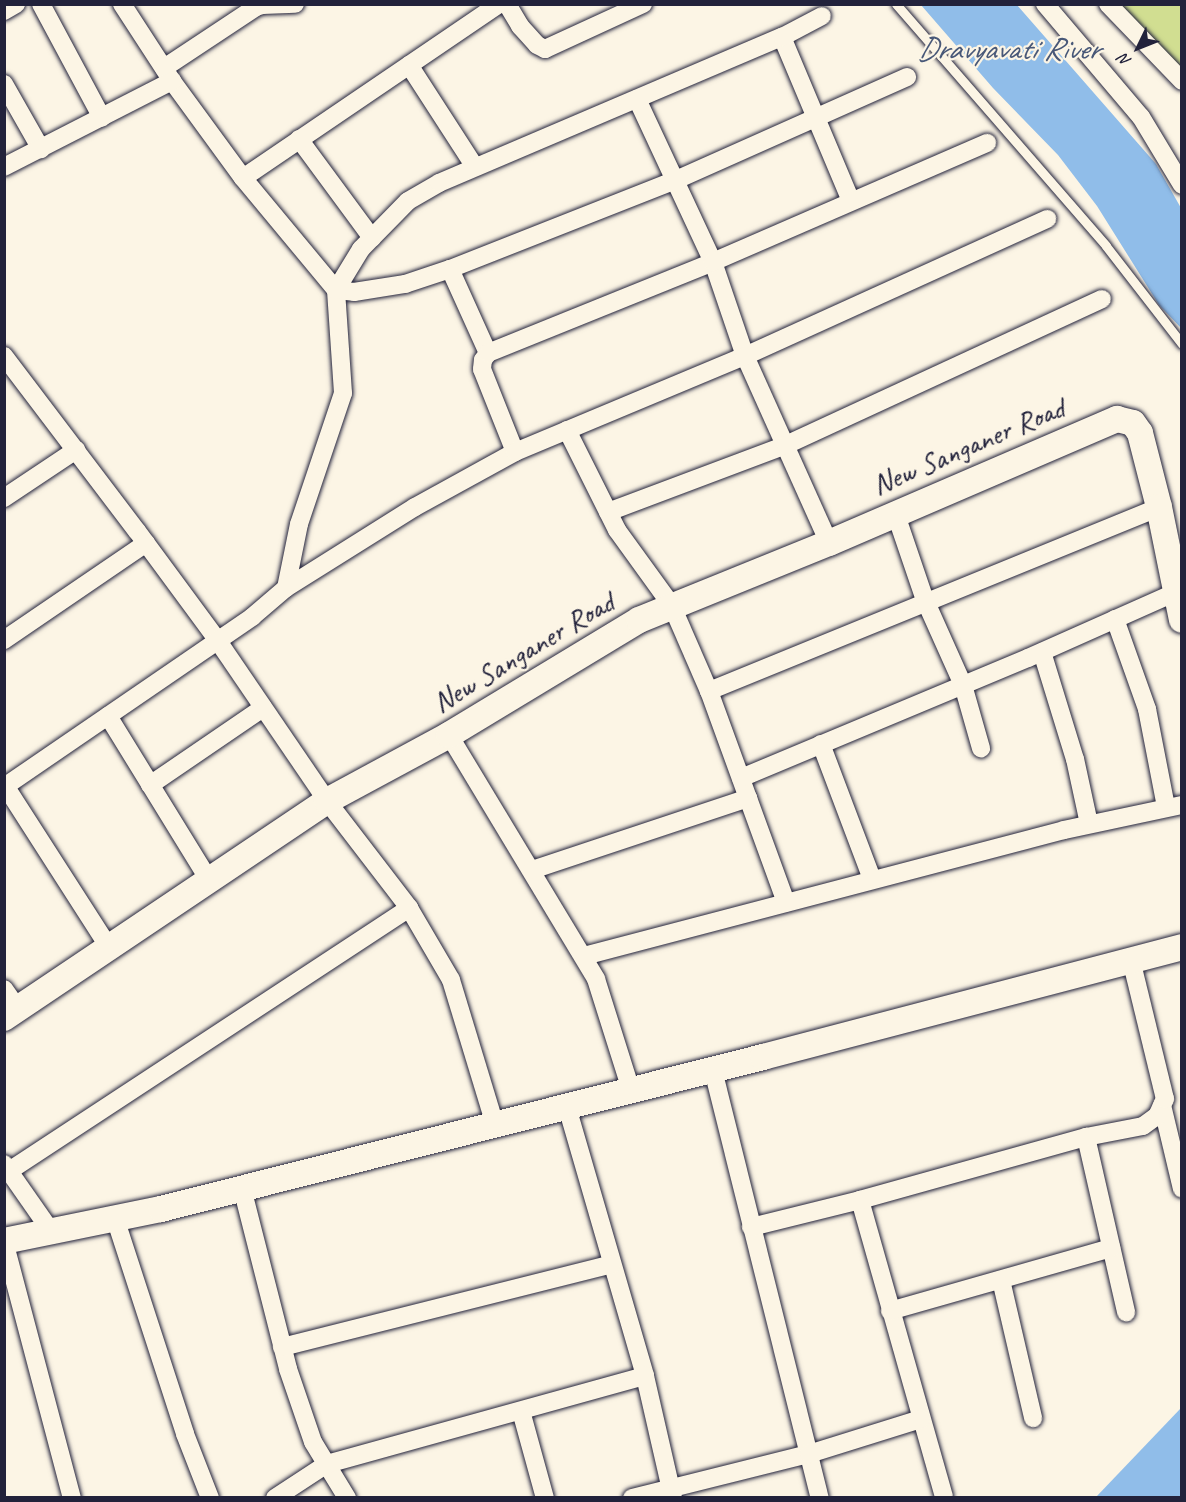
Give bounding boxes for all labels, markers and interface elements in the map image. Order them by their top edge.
north arrow [1108,18,1168,78]
water label: Dravyavati River [917,30,1099,68]
text: N [1114,50,1136,71]
street label: New Sanganer Road [866,389,1070,503]
street label: New Sanganer Road [425,584,621,720]

